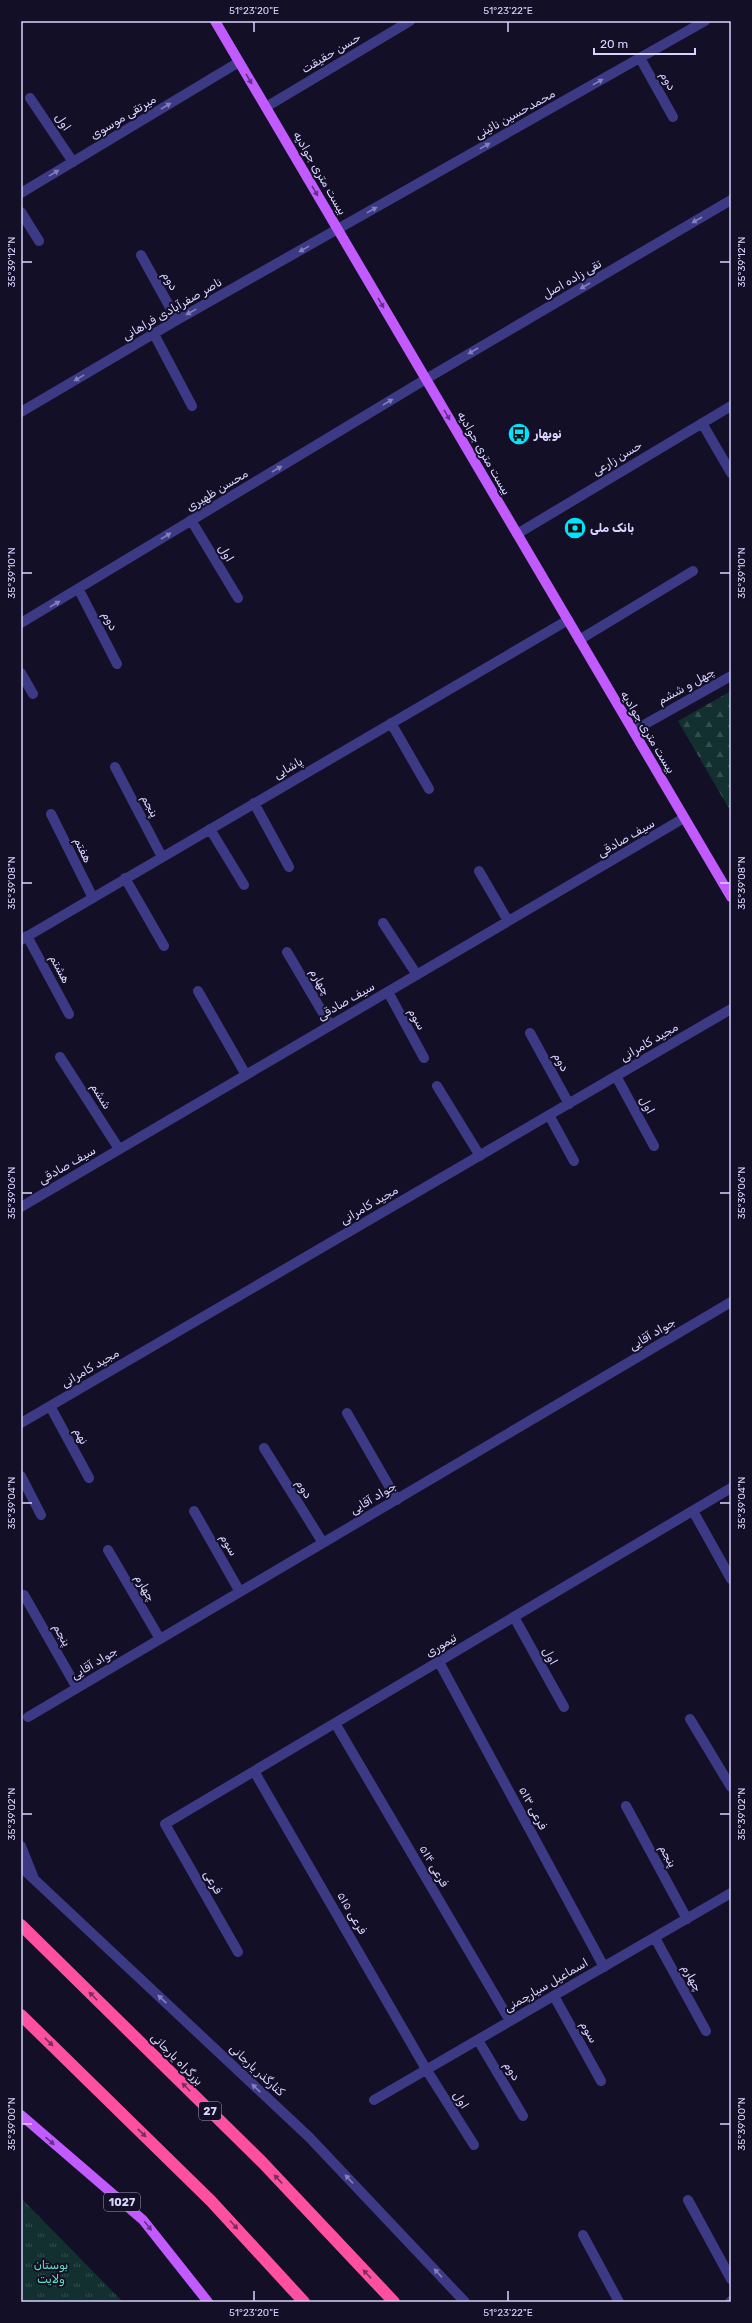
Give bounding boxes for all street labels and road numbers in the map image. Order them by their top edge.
street label: حسن حقیقت [299,30,363,76]
street label: دوم [655,69,679,94]
street label: محمدحسین نائینی [472,86,558,143]
street label: میرتقی موسوی [87,92,159,143]
street label: اول [51,111,74,134]
street label: بیست متری جوادیه [290,129,350,218]
street label: تقی زاده اصل [540,256,605,302]
street label: دوم [157,269,181,294]
street label: ناصر صفرآبادی فراهانی [120,275,225,344]
street label: بیست متری جوادیه [454,409,514,498]
street label: حسن زارعی [589,438,645,479]
street label: محسن ظهیری [183,466,251,515]
street label: اول [215,542,237,565]
street label: دوم [98,609,121,634]
street label: چهل و ششم [655,665,717,708]
street label: بیست متری جوادیه [617,688,678,776]
street label: پاشایی [271,754,306,783]
street label: پنجم [137,792,162,820]
street label: سیف صادقی [595,816,658,861]
street label: هفتم [70,835,95,865]
street label: هشتم [46,952,73,986]
street label: چهارم [305,966,333,999]
street label: سیف صادقی [315,979,378,1024]
street label: سوم [404,1006,429,1033]
street label: مجید کامرانی [617,1020,681,1065]
street label: دوم [548,1050,572,1075]
street label: ششم [87,1080,114,1112]
street label: اول [636,1094,657,1117]
street label: سیف صادقی [36,1143,99,1188]
street label: مجید کامرانی [337,1183,401,1228]
street label: جواد آقایی [626,1315,678,1354]
street label: مجید کامرانی [58,1346,122,1391]
street label: نهم [70,1425,91,1447]
street label: دوم [291,1477,315,1502]
street label: جواد آقایی [347,1479,399,1518]
street label: سوم [215,1532,241,1559]
street label: چهارم [130,1572,158,1605]
street label: پنجم [49,1621,74,1649]
street label: تیموری [423,1630,460,1661]
street label: جواد آقایی [68,1644,120,1683]
street label: اول [539,1645,560,1668]
street label: فرعی ۵۱۳ [515,1784,550,1833]
street label: پنجم [655,1842,680,1870]
street label: فرعی ۵۱۴ [416,1843,452,1890]
street label: فرعی [200,1868,225,1897]
street label: فرعی ۵۱۵ [333,1889,370,1938]
street label: اسماعیل سیارچمنی [501,1955,591,2016]
street label: چهارم [677,1962,705,1995]
street label: سوم [576,2019,601,2046]
street label: بزرگراه یارجانی [147,2030,206,2089]
street label: کنارگذر یارجانی [226,2041,288,2100]
street label: دوم [499,2059,523,2084]
street label: اول [449,2089,472,2112]
road number: 27 [199,2102,221,2120]
road number: 1027 [104,2193,140,2211]

